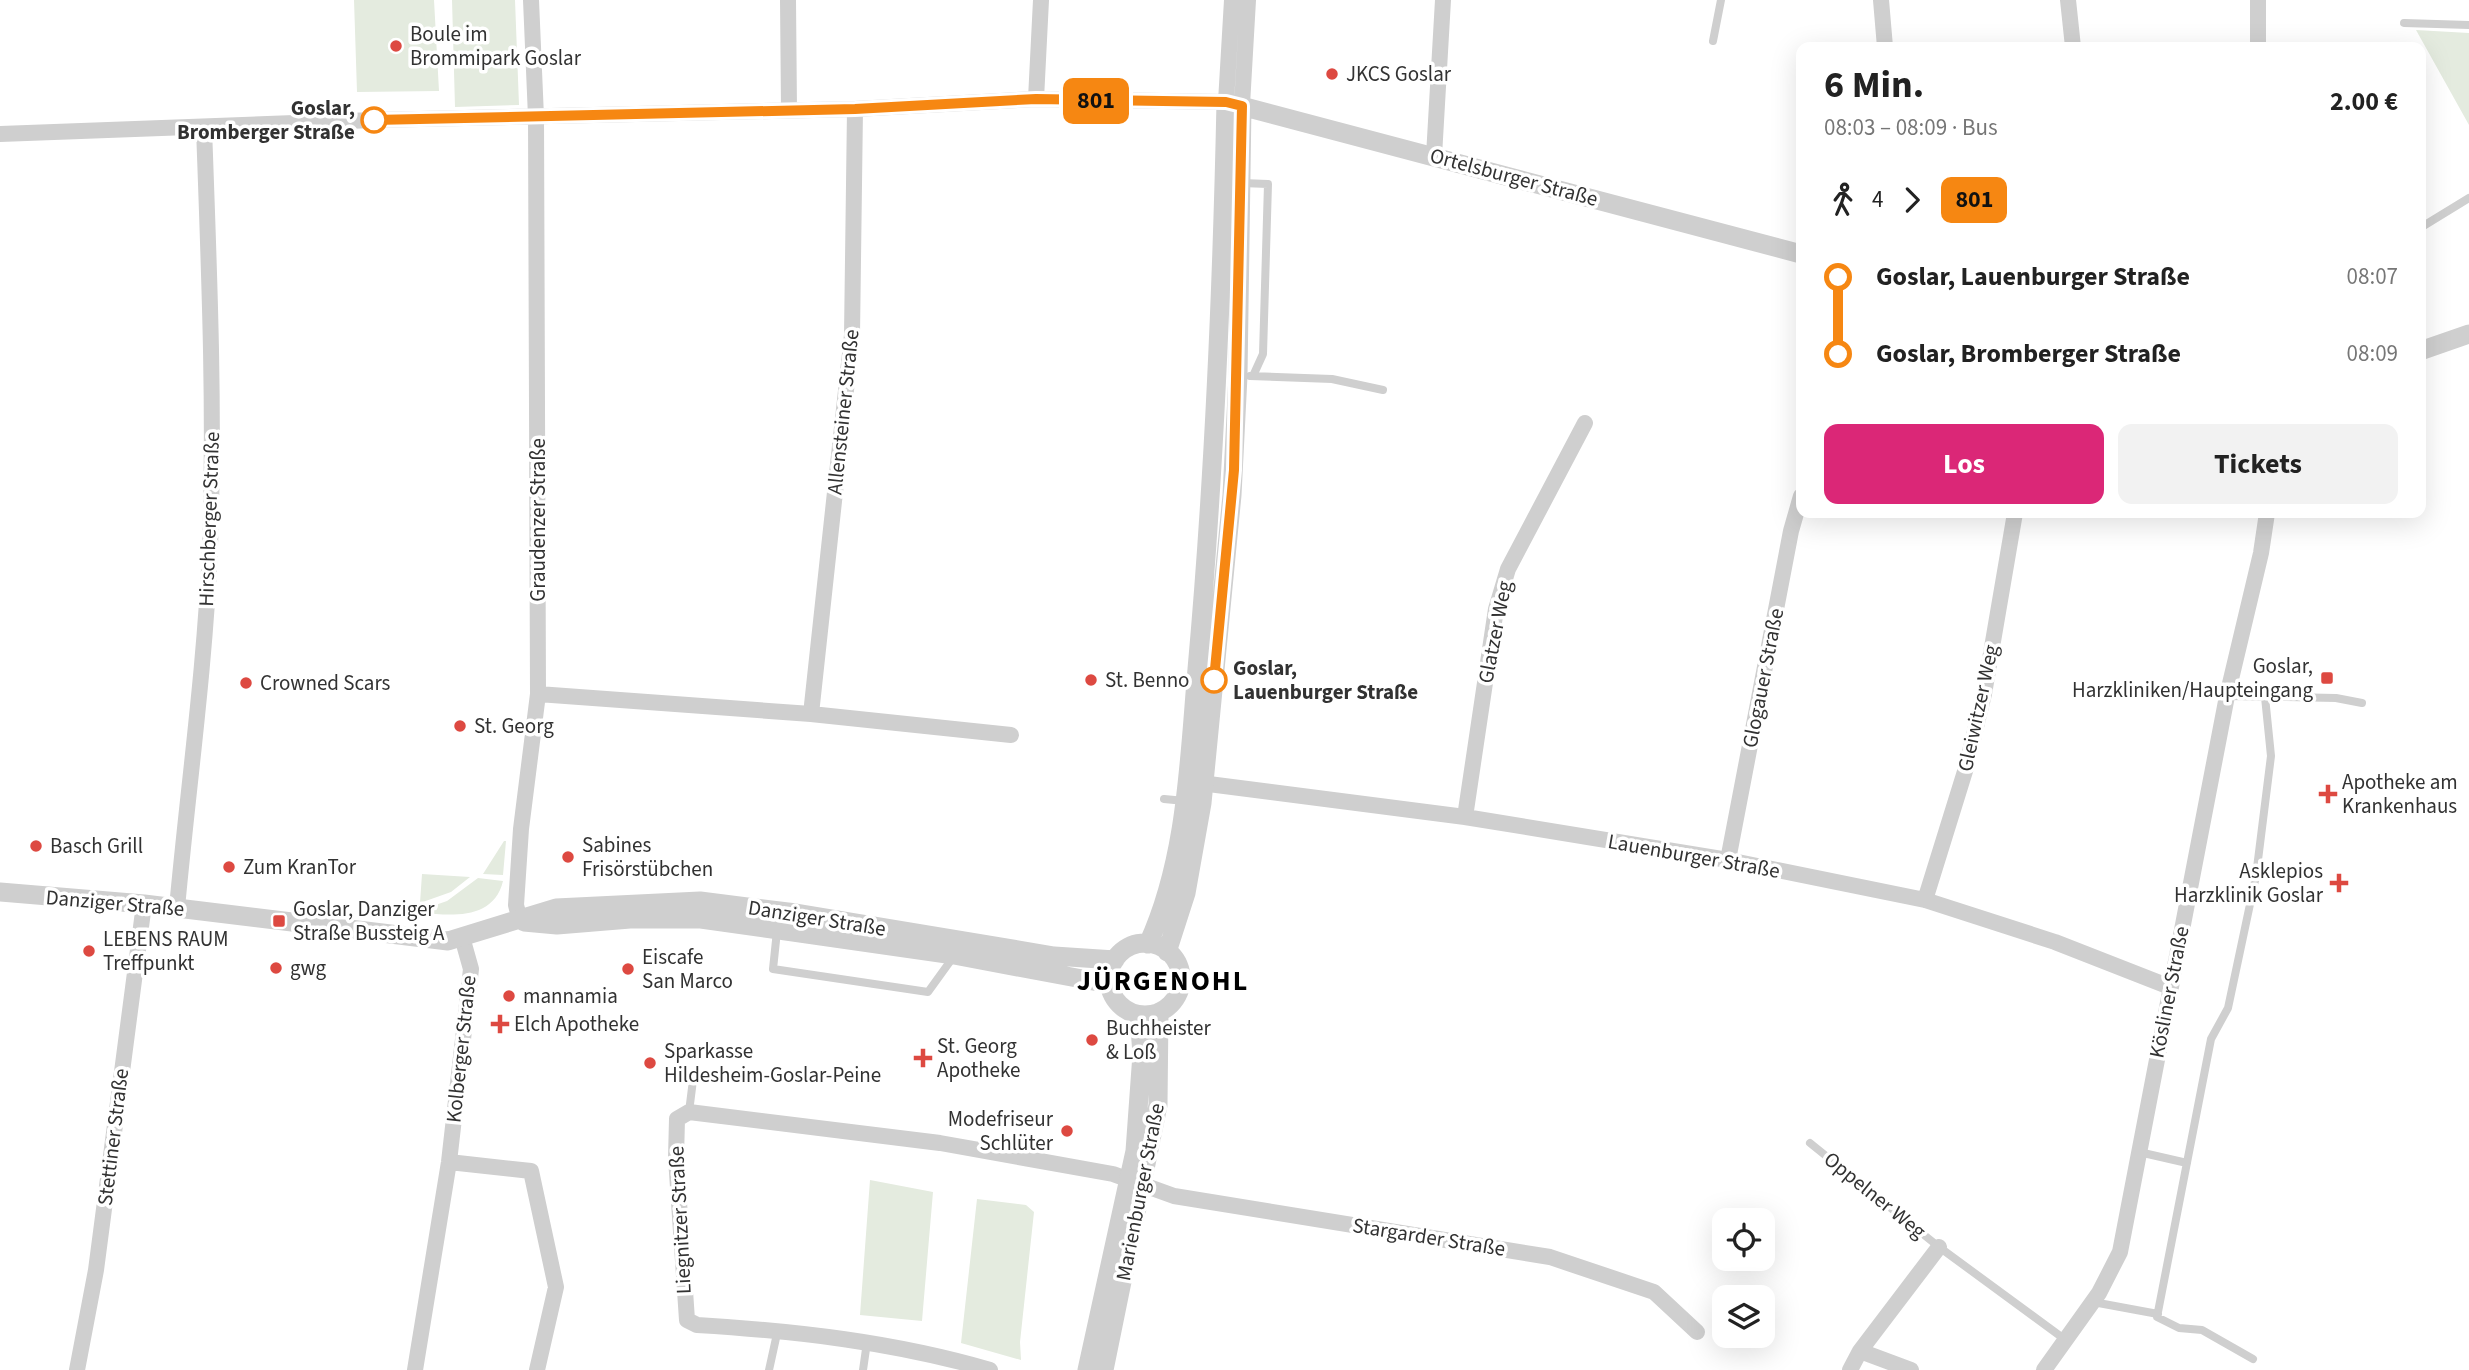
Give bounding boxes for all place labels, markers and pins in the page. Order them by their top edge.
place label: Boule im Brommipark Goslar [410,19,582,73]
marker: Boule im Brommipark Goslar [388,38,404,54]
place label: JKCS Goslar [1346,59,1452,89]
marker: JKCS Goslar [1324,66,1340,82]
place label: Goslar, Bromberger Straße [177,93,355,147]
marker: Goslar, Bromberger Straße [361,107,387,133]
place label: Goslar, Harzkliniken/Haupteingang [2072,651,2313,705]
place label: Goslar, Lauenburger Straße [1233,653,1418,707]
place label: St. Benno [1105,665,1190,695]
marker: Goslar, Lauenburger Straße [1201,667,1227,693]
place label: Crowned Scars [260,668,391,698]
marker: Goslar, Harzkliniken/Haupteingang [2319,670,2335,686]
marker: St. Benno [1083,672,1099,688]
marker: Crowned Scars [238,675,254,691]
place label: St. Georg [474,711,554,741]
marker: St. Georg [452,718,468,734]
place label: Apotheke am Krankenhaus [2342,767,2458,821]
marker: Apotheke am Krankenhaus [2320,786,2336,802]
place label: Sabines Frisörstübchen [582,830,713,884]
place label: Basch Grill [50,831,143,861]
marker: Basch Grill [28,838,44,854]
marker: Sabines Frisörstübchen [560,849,576,865]
place label: Zum KranTor [243,852,357,882]
place label: Asklepios Harzklinik Goslar [2174,856,2324,910]
marker: Zum KranTor [221,859,237,875]
marker: Asklepios Harzklinik Goslar [2329,873,2349,893]
place label: Goslar, Danziger Straße Bussteig A [293,894,445,948]
marker: Goslar, Danziger Straße Bussteig A [271,913,287,929]
place label: LEBENS RAUM Treffpunkt [103,924,228,978]
place label: Eiscafe San Marco [642,942,733,996]
marker: LEBENS RAUM Treffpunkt [81,943,97,959]
place label: gwg [290,953,327,983]
marker: gwg [268,960,284,976]
marker: Eiscafe San Marco [620,961,636,977]
place label: mannamia [523,981,618,1011]
marker: mannamia [501,988,517,1004]
place label: Elch Apotheke [514,1009,639,1039]
place label: Buchheister & Loß [1106,1013,1211,1067]
marker: Elch Apotheke [492,1016,508,1032]
place label: St. Georg Apotheke [937,1031,1020,1085]
marker: Buchheister & Loß [1084,1032,1100,1048]
place label: Sparkasse Hildesheim-Goslar-Peine [664,1036,881,1090]
marker: St. Georg Apotheke [915,1050,931,1066]
marker: Sparkasse Hildesheim-Goslar-Peine [642,1055,658,1071]
place label: Modefriseur Schlüter [948,1104,1054,1158]
marker: Modefriseur Schlüter [1059,1123,1075,1139]

